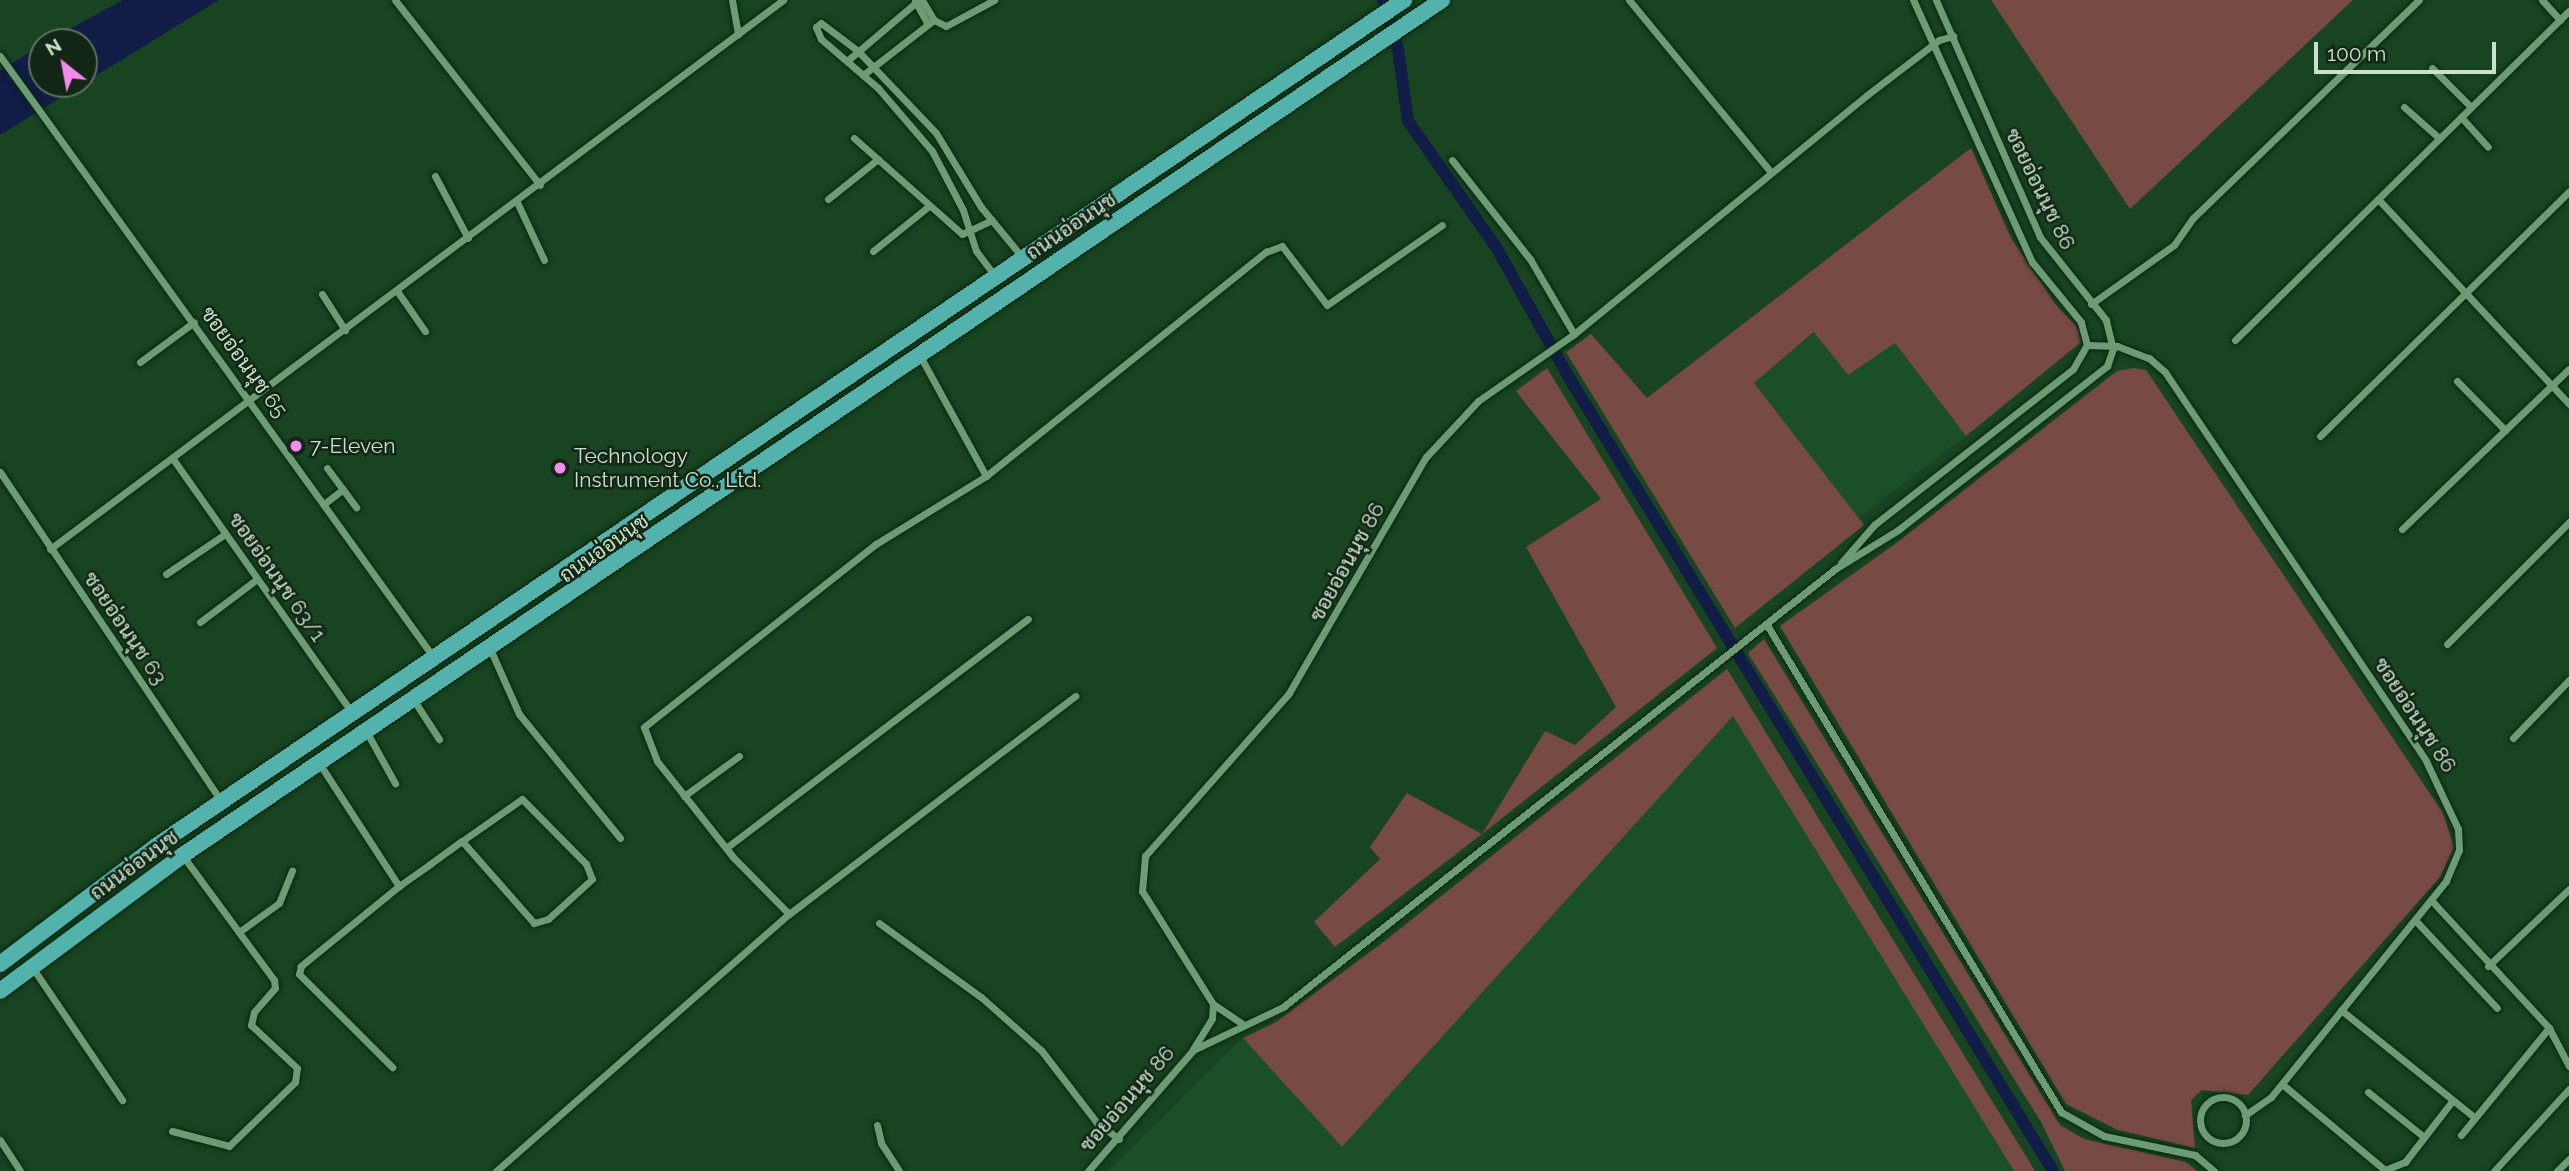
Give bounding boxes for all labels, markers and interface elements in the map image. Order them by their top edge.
north arrow [28,28,98,98]
scale bar [2317,28,2499,72]
text: N [41,34,65,60]
text: 100 m [2327,41,2386,66]
street label: ซอยอ่อนนุช 86 [2000,124,2080,254]
street label: ถนนอ่อนนุช [1021,187,1121,265]
street label: ซอยอ่อนนุช 65 [195,302,293,422]
place label: 7-Eleven [310,433,395,459]
marker: 7-Eleven [288,438,304,454]
place label: Technology Instrument Co., Ltd. [574,443,761,493]
marker: Technology Instrument Co., Ltd. [552,460,568,476]
street label: ซอยอ่อนนุช 86 [1304,498,1390,626]
street label: ซอยอ่อนนุช 63/1 [223,508,331,646]
street label: ถนนอ่อนนุช [555,508,653,588]
street label: ซอยอ่อนนุช 63 [78,567,172,689]
street label: ซอยอ่อนนุช 86 [2369,653,2461,777]
street label: ถนนอ่อนนุช [85,825,183,905]
street label: ซอยอ่อนนุช 86 [1074,1041,1180,1157]

